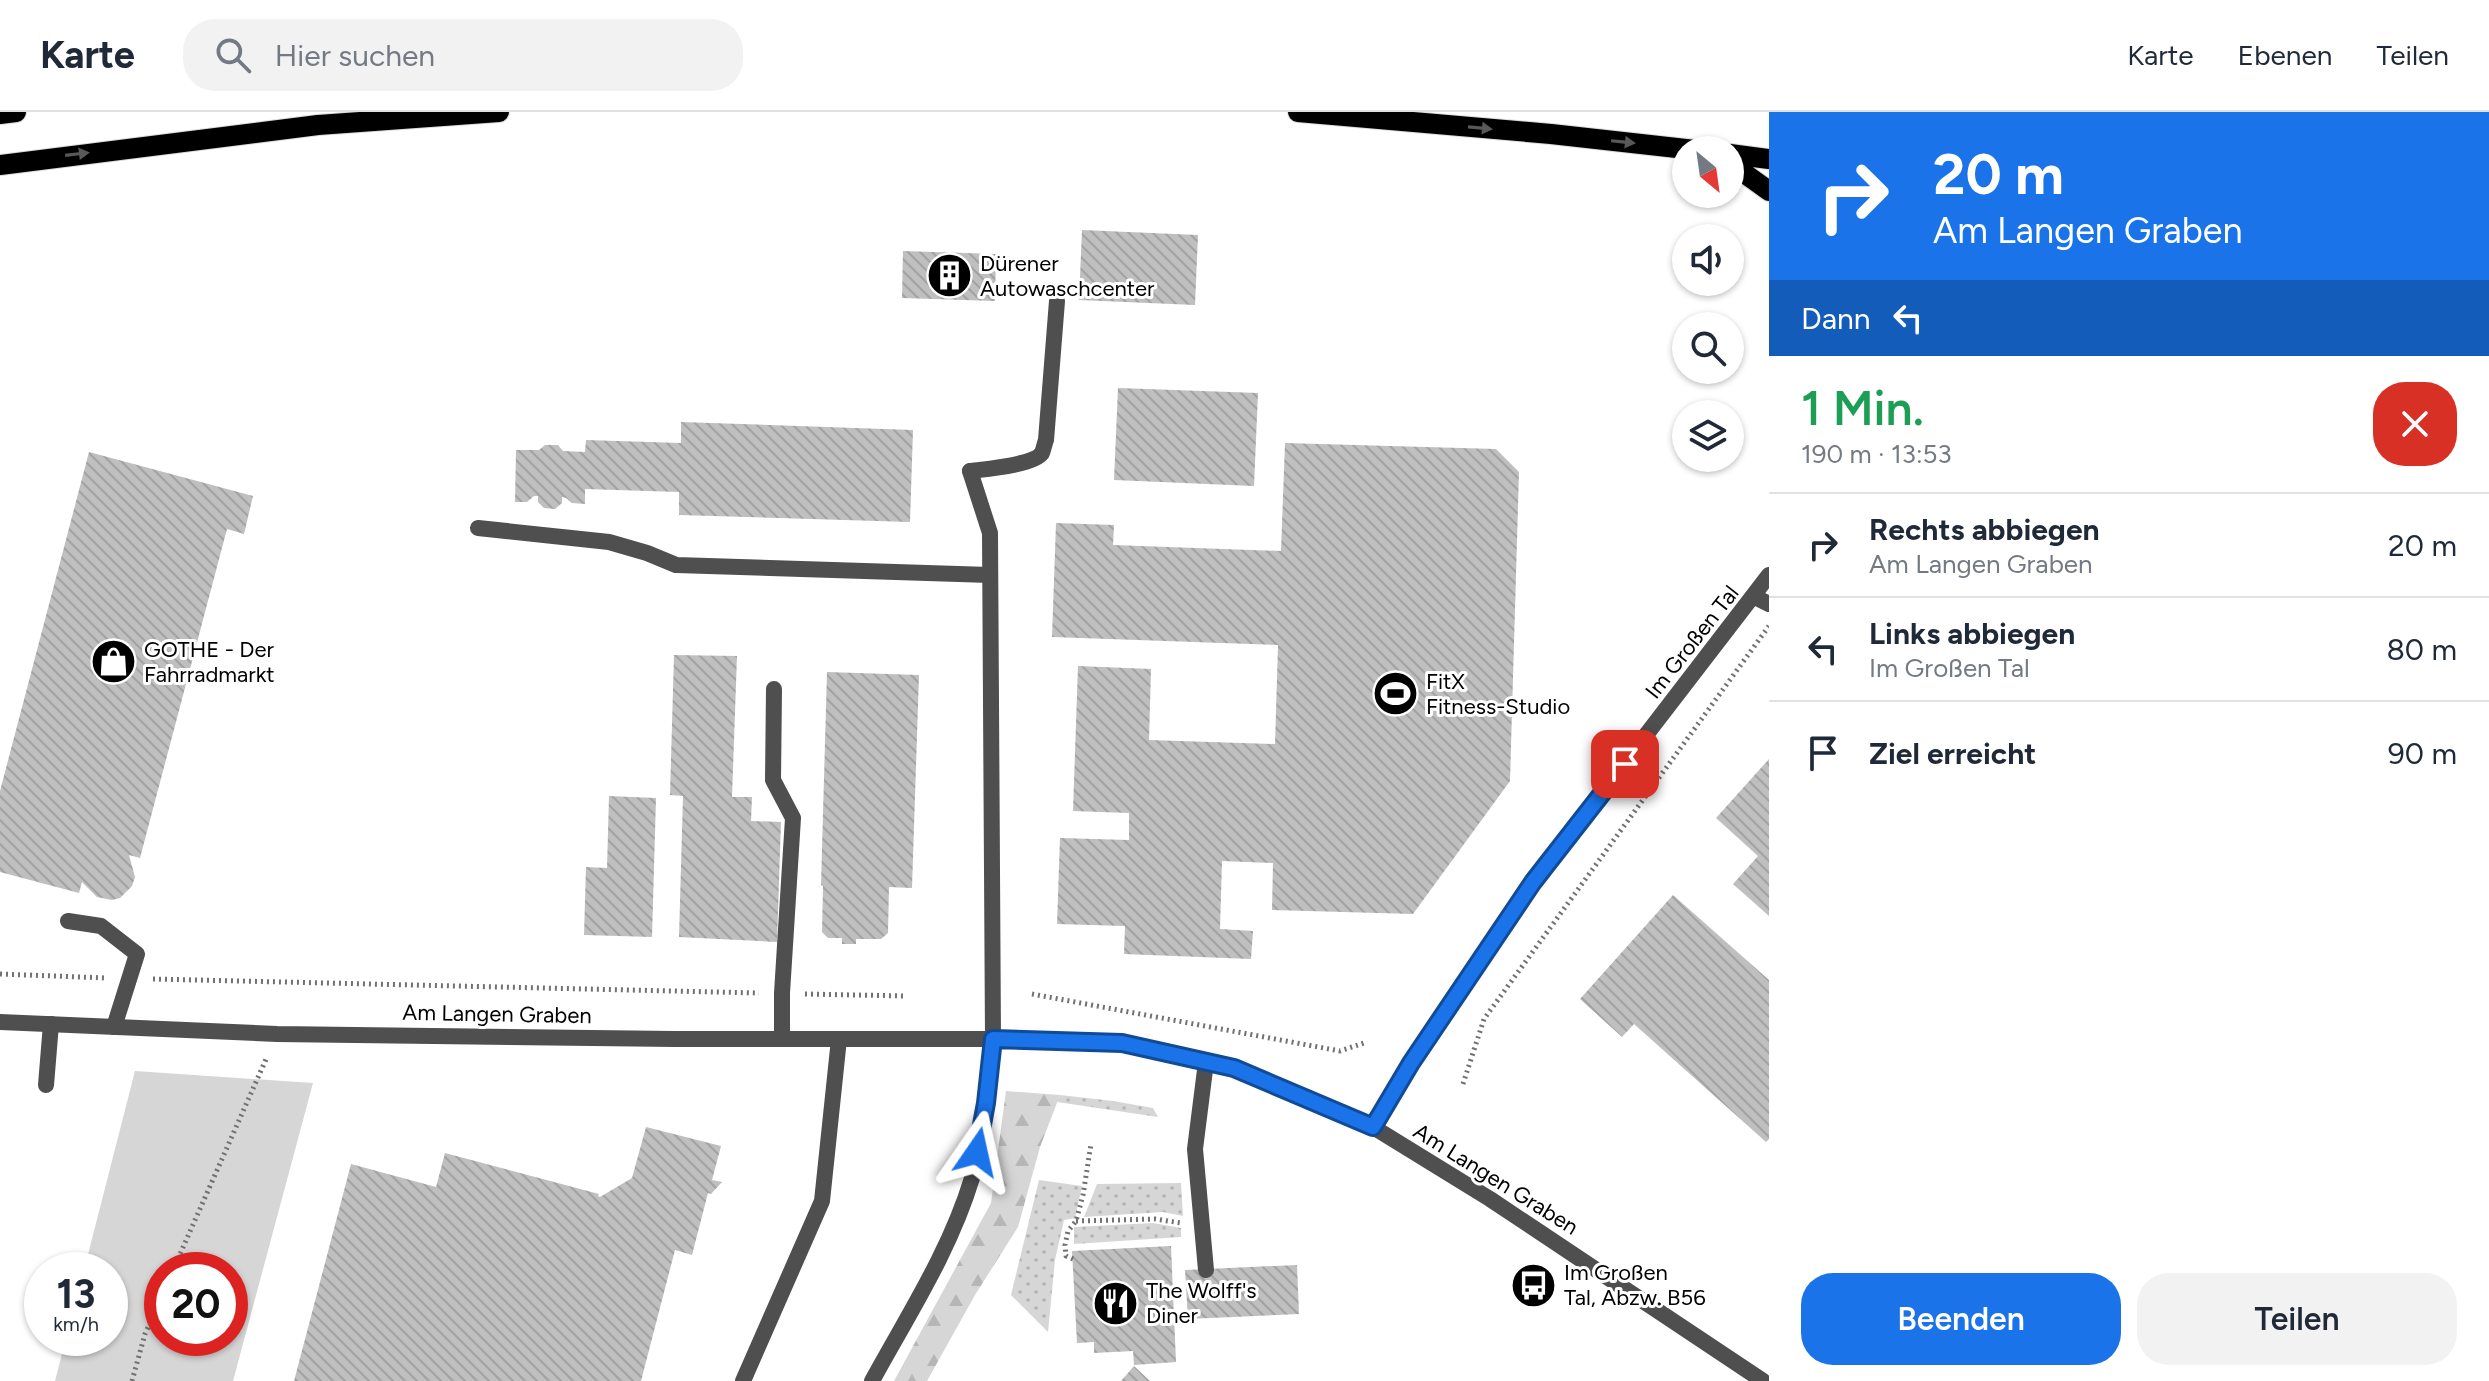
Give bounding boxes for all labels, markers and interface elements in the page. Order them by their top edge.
search box [183,19,743,91]
text: Karte [40,32,135,78]
icon: search [211,33,255,77]
text: Hier suchen [275,37,435,74]
text: Karte [2127,38,2194,72]
text: Ebenen [2238,38,2332,72]
text: Teilen [2376,38,2449,72]
one-way arrow [1468,121,1493,134]
one-way arrow [1611,135,1636,148]
north arrow [1672,136,1744,208]
map controls [1672,136,1744,472]
text: 20 m [1933,141,2064,208]
icon: right [1801,144,1905,248]
one-way arrow [65,148,90,161]
text: Am Langen Graben [1933,209,2243,252]
button: sound [1672,224,1744,296]
place label: Dürener Autowaschcenter [980,250,1155,302]
building icon: Dürener Autowaschcenter [925,252,973,300]
icon: left [1886,296,1930,340]
text: Dann [1801,300,1870,337]
button: search [1672,312,1744,384]
text: 1 Min. [1801,379,1924,437]
button: close [2373,382,2457,466]
button: layers [1672,400,1744,472]
text: 190 m · 13:53 [1801,438,1952,470]
text: Rechts abbiegen [1869,511,2100,548]
icon: right [1801,523,1845,567]
text: 20 m [2388,527,2457,564]
text: Am Langen Graben [1869,548,2093,580]
street label: Im Großen Tal [1639,580,1745,704]
text: Links abbiegen [1869,615,2075,652]
icon: left [1801,627,1845,671]
text: 80 m [2386,631,2457,668]
place label: GOTHE - Der Fahrradmarkt [144,636,275,688]
shop icon: GOTHE - Der Fahrradmarkt [89,638,137,686]
text: Im Großen Tal [1869,652,2030,684]
place label: FitX Fitness-Studio [1426,668,1570,720]
sports icon: FitX Fitness-Studio [1371,670,1419,718]
pin [1591,730,1659,798]
icon: arrive [1801,731,1845,775]
text: Ziel erreicht [1869,735,2036,772]
text: 90 m [2388,735,2457,772]
icon: arrive [1603,742,1647,786]
street label: Am Langen Graben [402,999,592,1029]
position arrow [935,1110,1019,1194]
street label: Am Langen Graben [1409,1117,1583,1241]
speed limit sign: 20 [144,1252,248,1356]
place label: Im Großen Tal, Abzw. B56 [1564,1259,1706,1311]
bus stop icon: Im Großen Tal, Abzw. B56 [1509,1261,1557,1309]
text: 13 [56,1270,96,1318]
button: Beenden [1801,1273,2121,1365]
button: Teilen [2137,1273,2457,1365]
place label: The Wolff's Diner [1146,1277,1257,1329]
restaurant icon: The Wolff's Diner [1091,1279,1139,1327]
text: km/h [53,1312,99,1336]

